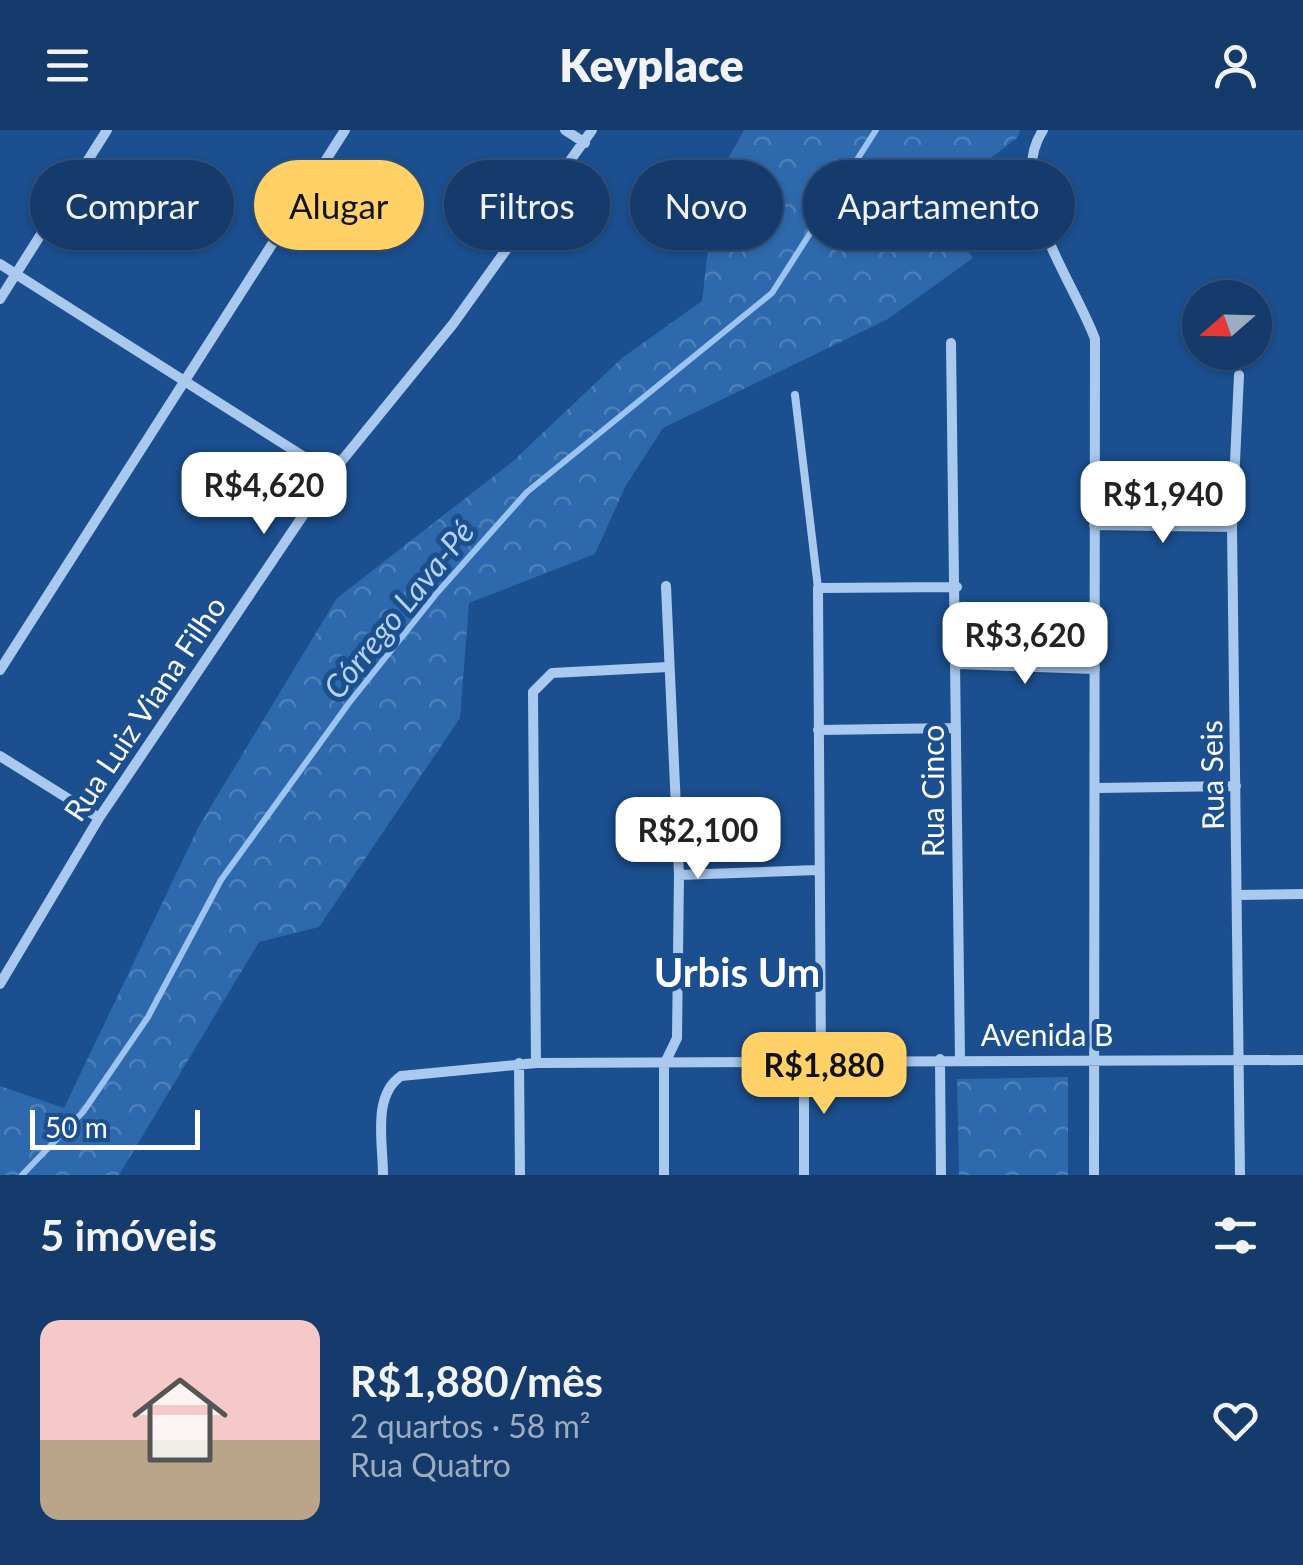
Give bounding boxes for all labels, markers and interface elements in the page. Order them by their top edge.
icon: menu [40,38,95,93]
text: Keyplace [559,38,744,92]
icon: person [1208,38,1263,93]
chip: Comprar [30,160,234,250]
chip: Alugar [254,160,424,250]
chip: Filtros [444,160,610,250]
chip: Novo [630,160,783,250]
chip: Apartamento [803,160,1075,250]
north arrow [1182,280,1272,370]
map controls [1182,280,1272,370]
pin: R$4,620 [172,452,356,537]
pin: R$1,940 [1071,461,1255,546]
text: R$4,620 [204,465,324,504]
text: R$1,940 [1103,474,1223,513]
water label: Córrego Lava-Pé [314,512,482,706]
street label: Rua Luiz Viana Filho [56,589,232,827]
pin: R$3,620 [933,602,1117,687]
text: R$3,620 [965,615,1085,654]
street label: Rua Seis [1192,720,1230,830]
street label: Rua Cinco [914,725,950,857]
pin: R$2,100 [606,797,790,882]
text: R$2,100 [638,810,758,849]
district label: Urbis Um [654,948,820,996]
street label: Avenida B [981,1016,1113,1052]
pin: R$1,880 [732,1032,916,1117]
text: R$1,880 [764,1045,884,1084]
scale bar [30,1105,200,1150]
text: 50 m [45,1110,108,1144]
icon: filters [1208,1208,1263,1263]
text: 5 imóveis [40,1210,217,1260]
text: R$1,880/mês [350,1356,603,1406]
icon: home [120,1360,240,1480]
icon: heart [1208,1393,1263,1448]
text: 2 quartos · 58 m² [350,1406,590,1445]
text: Rua Quatro [350,1445,511,1484]

